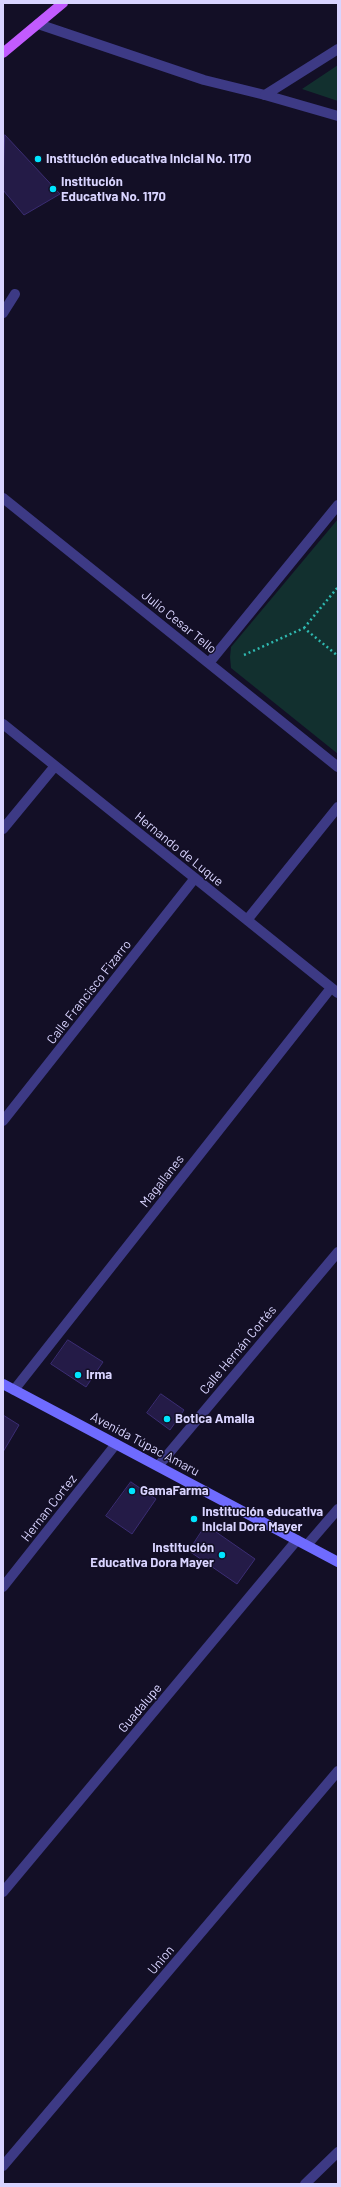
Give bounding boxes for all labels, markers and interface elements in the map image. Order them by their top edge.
place label: Institución educativa inicial No. 1170 [46,151,251,167]
marker: Institución educativa inicial No. 1170 [33,154,43,164]
place label: Institución Educativa No. 1170 [61,174,166,205]
marker: Institución Educativa No. 1170 [48,184,58,194]
street label: Julio Cesar Tello [138,587,220,657]
street label: Hernando de Luque [132,808,226,890]
street label: Calle Francisco Fizarro [44,937,134,1047]
street label: Magallanes [137,1152,187,1210]
street label: Calle Hernán Cortés [196,1303,280,1397]
place label: Irma [86,1367,112,1383]
marker: Irma [73,1370,83,1380]
street label: Avenida Túpac Amaru [88,1409,202,1479]
place label: Botica Amalia [175,1411,255,1427]
marker: Botica Amalia [162,1414,172,1424]
street label: Hernan Cortez [18,1471,80,1545]
place label: GamaFarma [140,1483,209,1499]
marker: GamaFarma [127,1486,137,1496]
place label: Institución educativa inicial Dora Mayer [202,1504,323,1535]
marker: Institución educativa inicial Dora Mayer [189,1514,199,1524]
place label: Institución Educativa Dora Mayer [90,1540,214,1571]
marker: Institución Educativa Dora Mayer [217,1550,227,1560]
street label: Guadalupe [115,1680,165,1736]
street label: Union [144,1942,178,1978]

